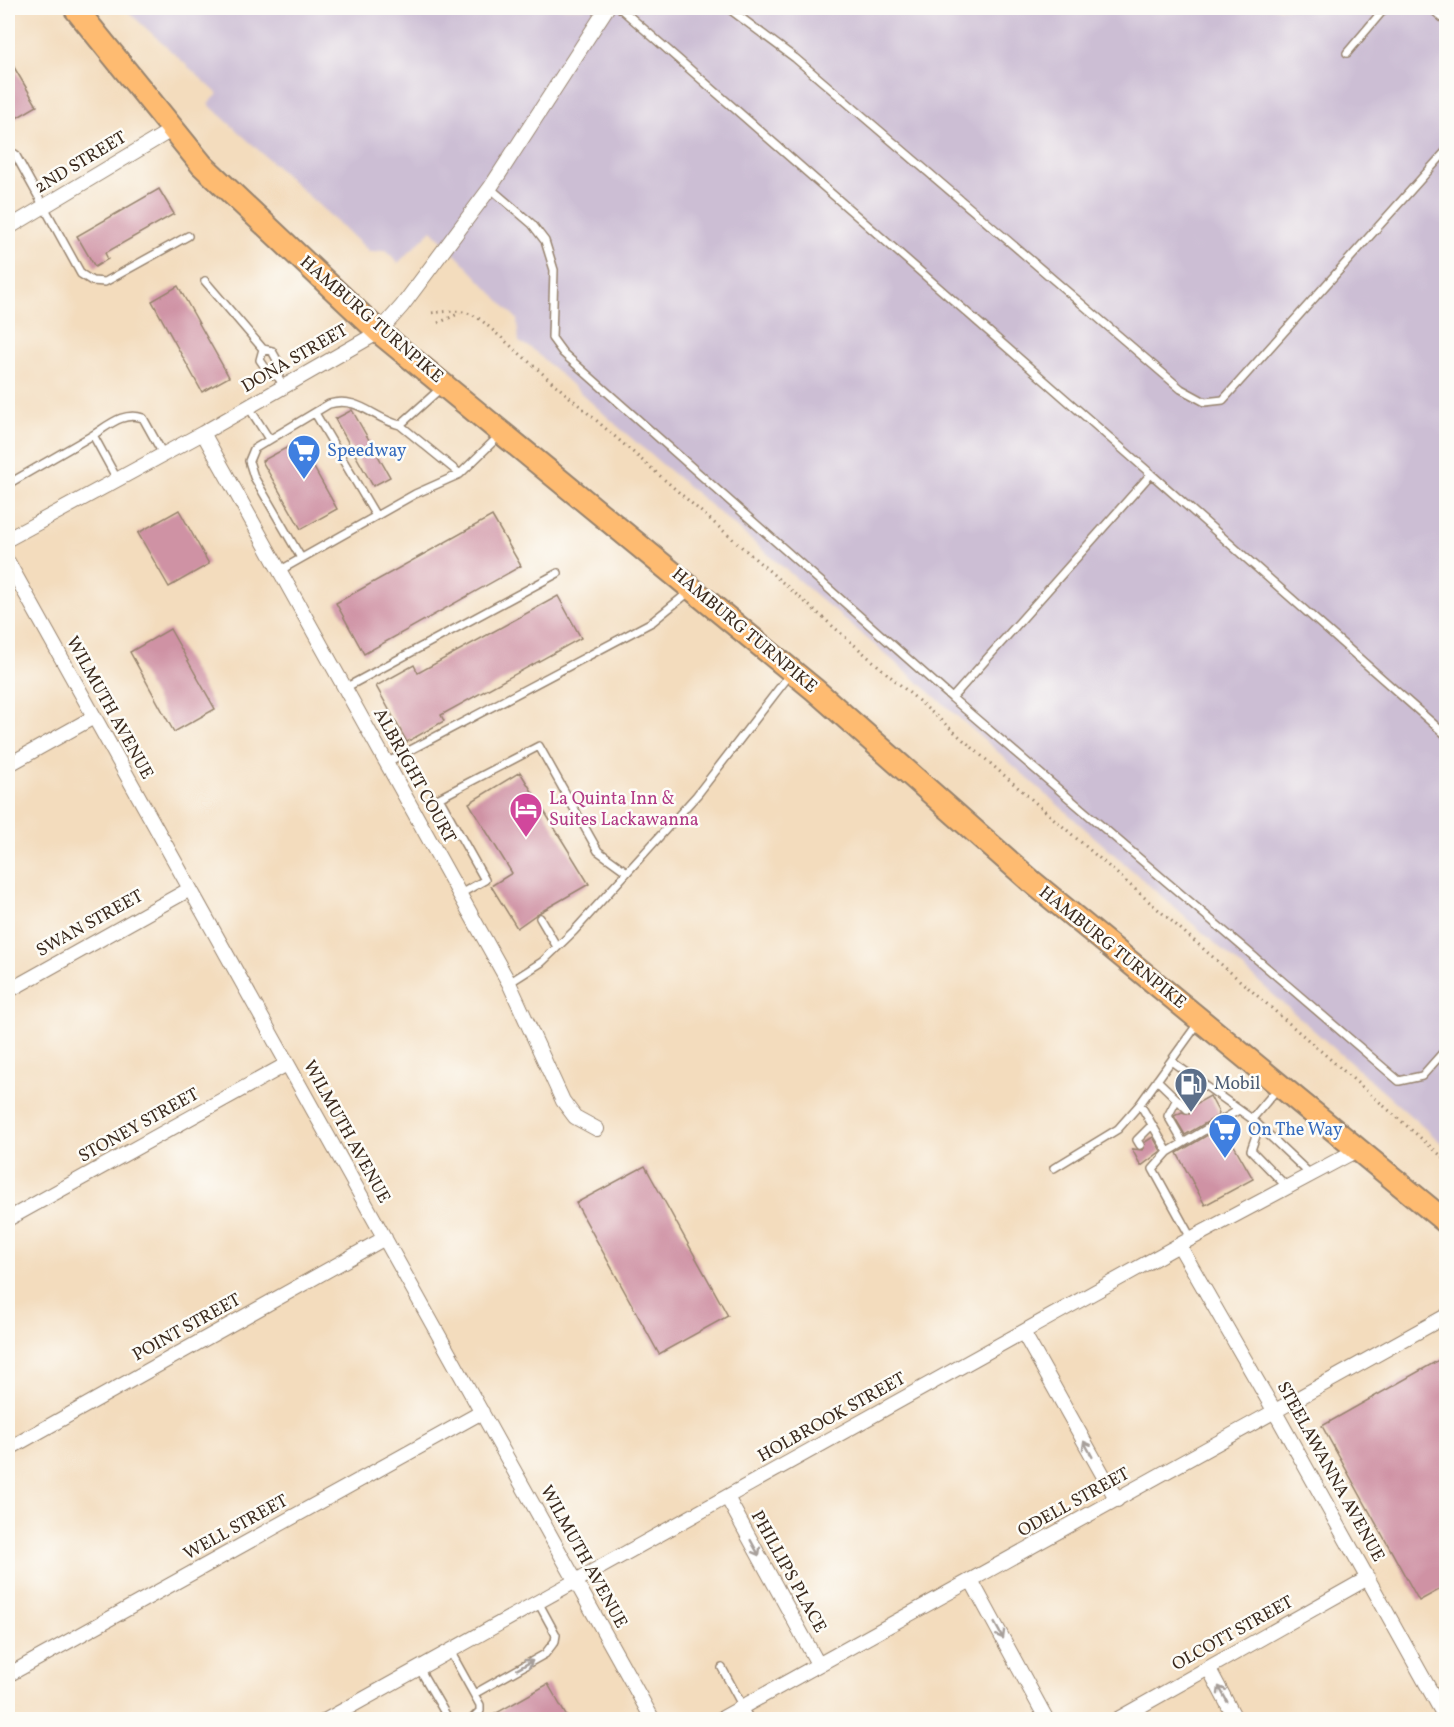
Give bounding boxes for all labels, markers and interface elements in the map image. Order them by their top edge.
street label: 2ND STREET [30,125,132,200]
street label: HAMBURG TURNPIKE [294,251,448,390]
street label: DONA STREET [237,318,353,400]
supermarket icon: Speedway [286,433,322,480]
place label: Speedway [327,439,407,464]
street label: HAMBURG TURNPIKE [666,563,822,700]
street label: WILMUTH AVENUE [59,632,159,784]
street label: ALBRIGHT COURT [367,704,462,848]
place label: La Quinta Inn & Suites Lackawanna [549,787,699,833]
hotel icon: La Quinta Inn & Suites Lackawanna [508,791,544,838]
street label: HAMBURG TURNPIKE [1033,881,1191,1015]
street label: SWAN STREET [32,884,148,964]
street label: WILMUTH AVENUE [296,1056,396,1208]
fuel station icon: Mobil [1173,1066,1209,1113]
place label: Mobil [1214,1072,1260,1097]
street label: STONEY STREET [74,1082,204,1170]
supermarket icon: On The Way [1207,1112,1243,1159]
place label: On The Way [1248,1118,1343,1143]
street label: POINT STREET [128,1288,246,1368]
street label: HOLBROOK STREET [753,1367,911,1469]
street label: STEELAWANNA AVENUE [1270,1377,1390,1567]
one-way arrow [1082,1440,1093,1458]
street label: ODELL STREET [1014,1462,1135,1544]
street label: WILMUTH AVENUE [533,1481,633,1633]
street label: WELL STREET [179,1489,293,1567]
street label: PHILLIPS PLACE [744,1506,832,1638]
one-way arrow [749,1539,761,1556]
street label: OLCOTT STREET [1168,1590,1299,1678]
one-way arrow [994,1622,1005,1640]
one-way arrow [516,1659,533,1671]
one-way arrow [1217,1686,1229,1703]

